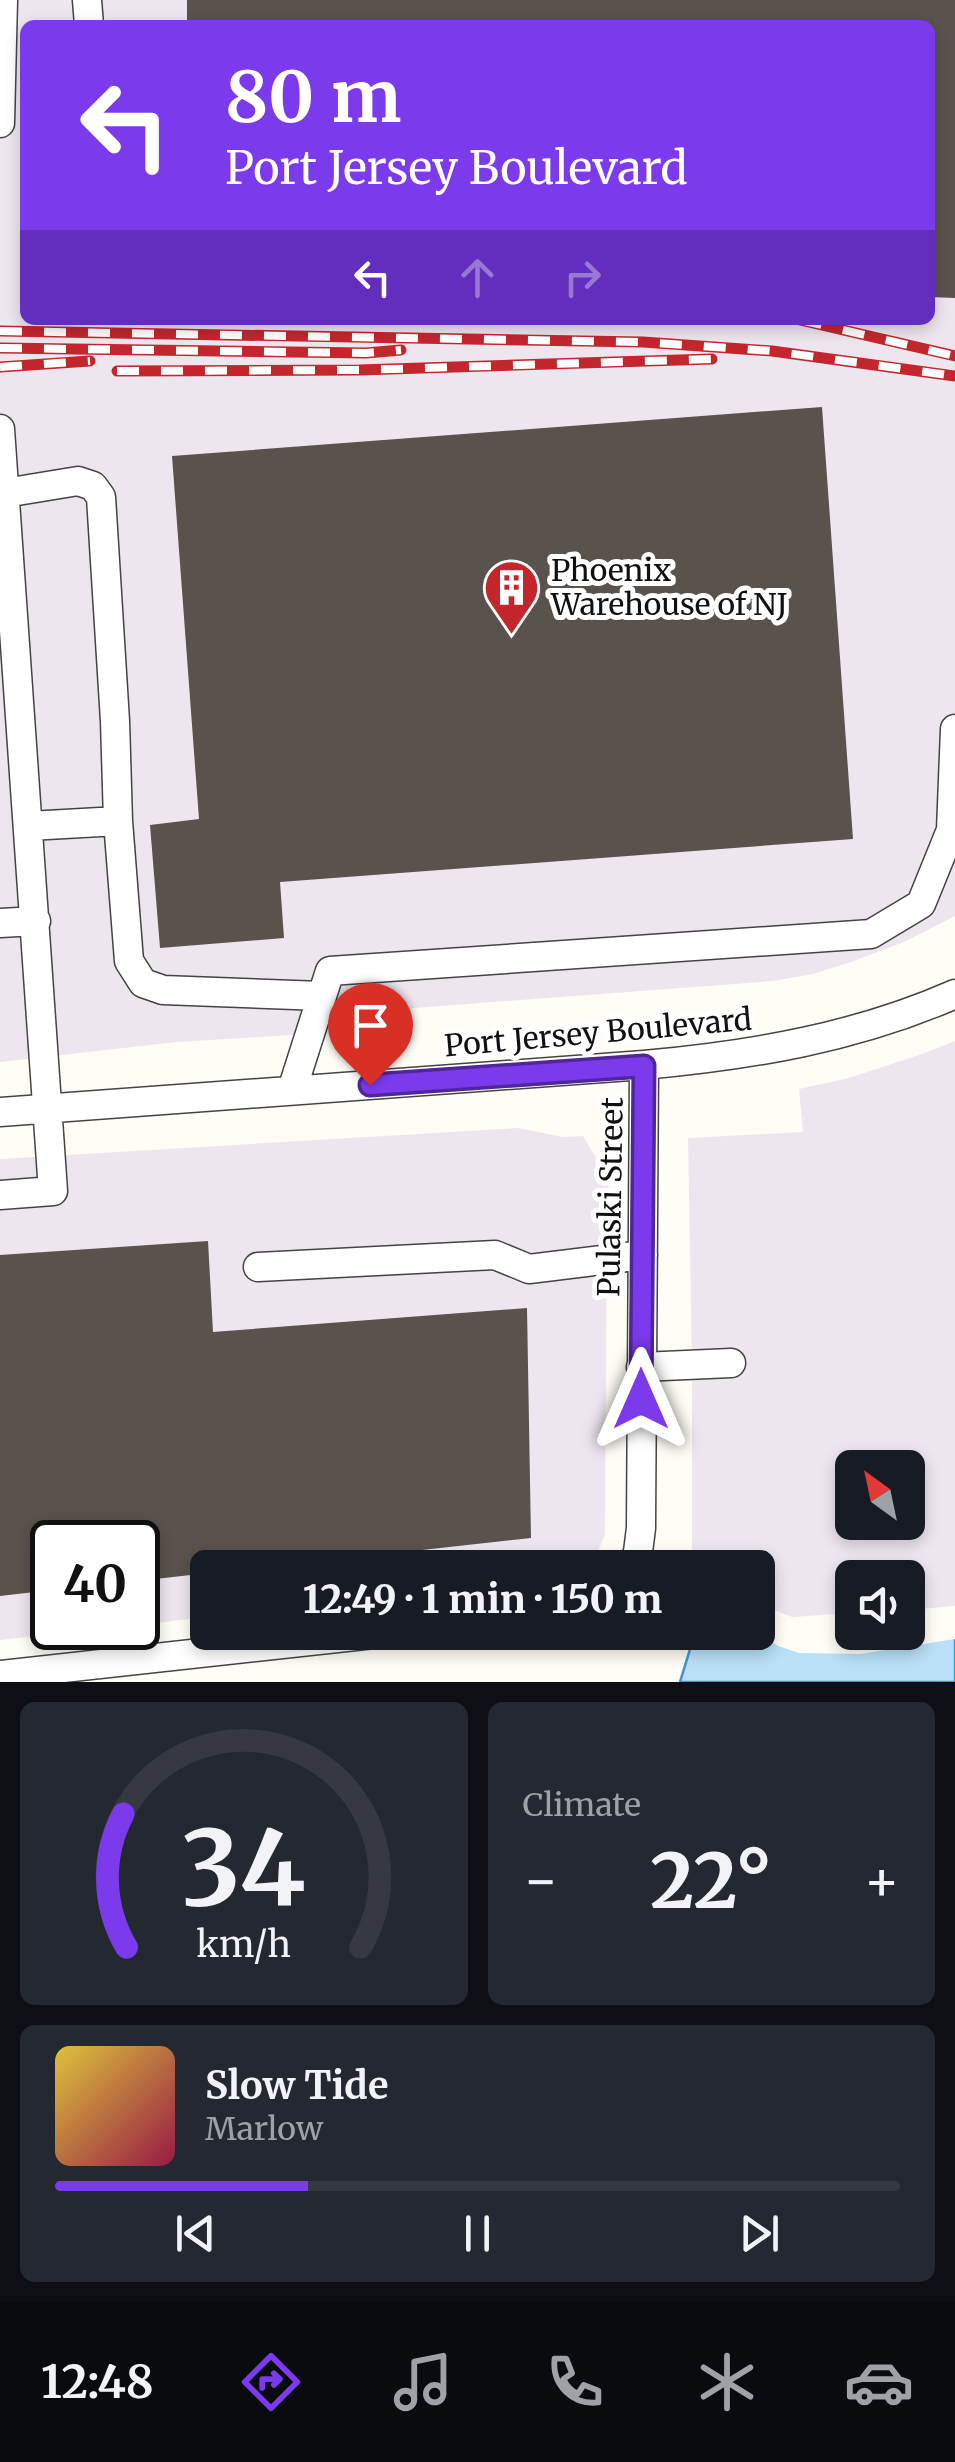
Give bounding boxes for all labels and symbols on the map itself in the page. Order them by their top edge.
place label: Phoenix Warehouse of NJ [550,551,788,623]
building icon: Phoenix Warehouse of NJ [482,558,542,637]
pin [328,983,413,1086]
street label: Port Jersey Boulevard [443,1000,753,1064]
street label: Pulaski Street [589,1096,631,1297]
position arrow [589,1347,693,1451]
north arrow [835,1450,925,1540]
speed limit sign: 40 [30,1520,160,1650]

